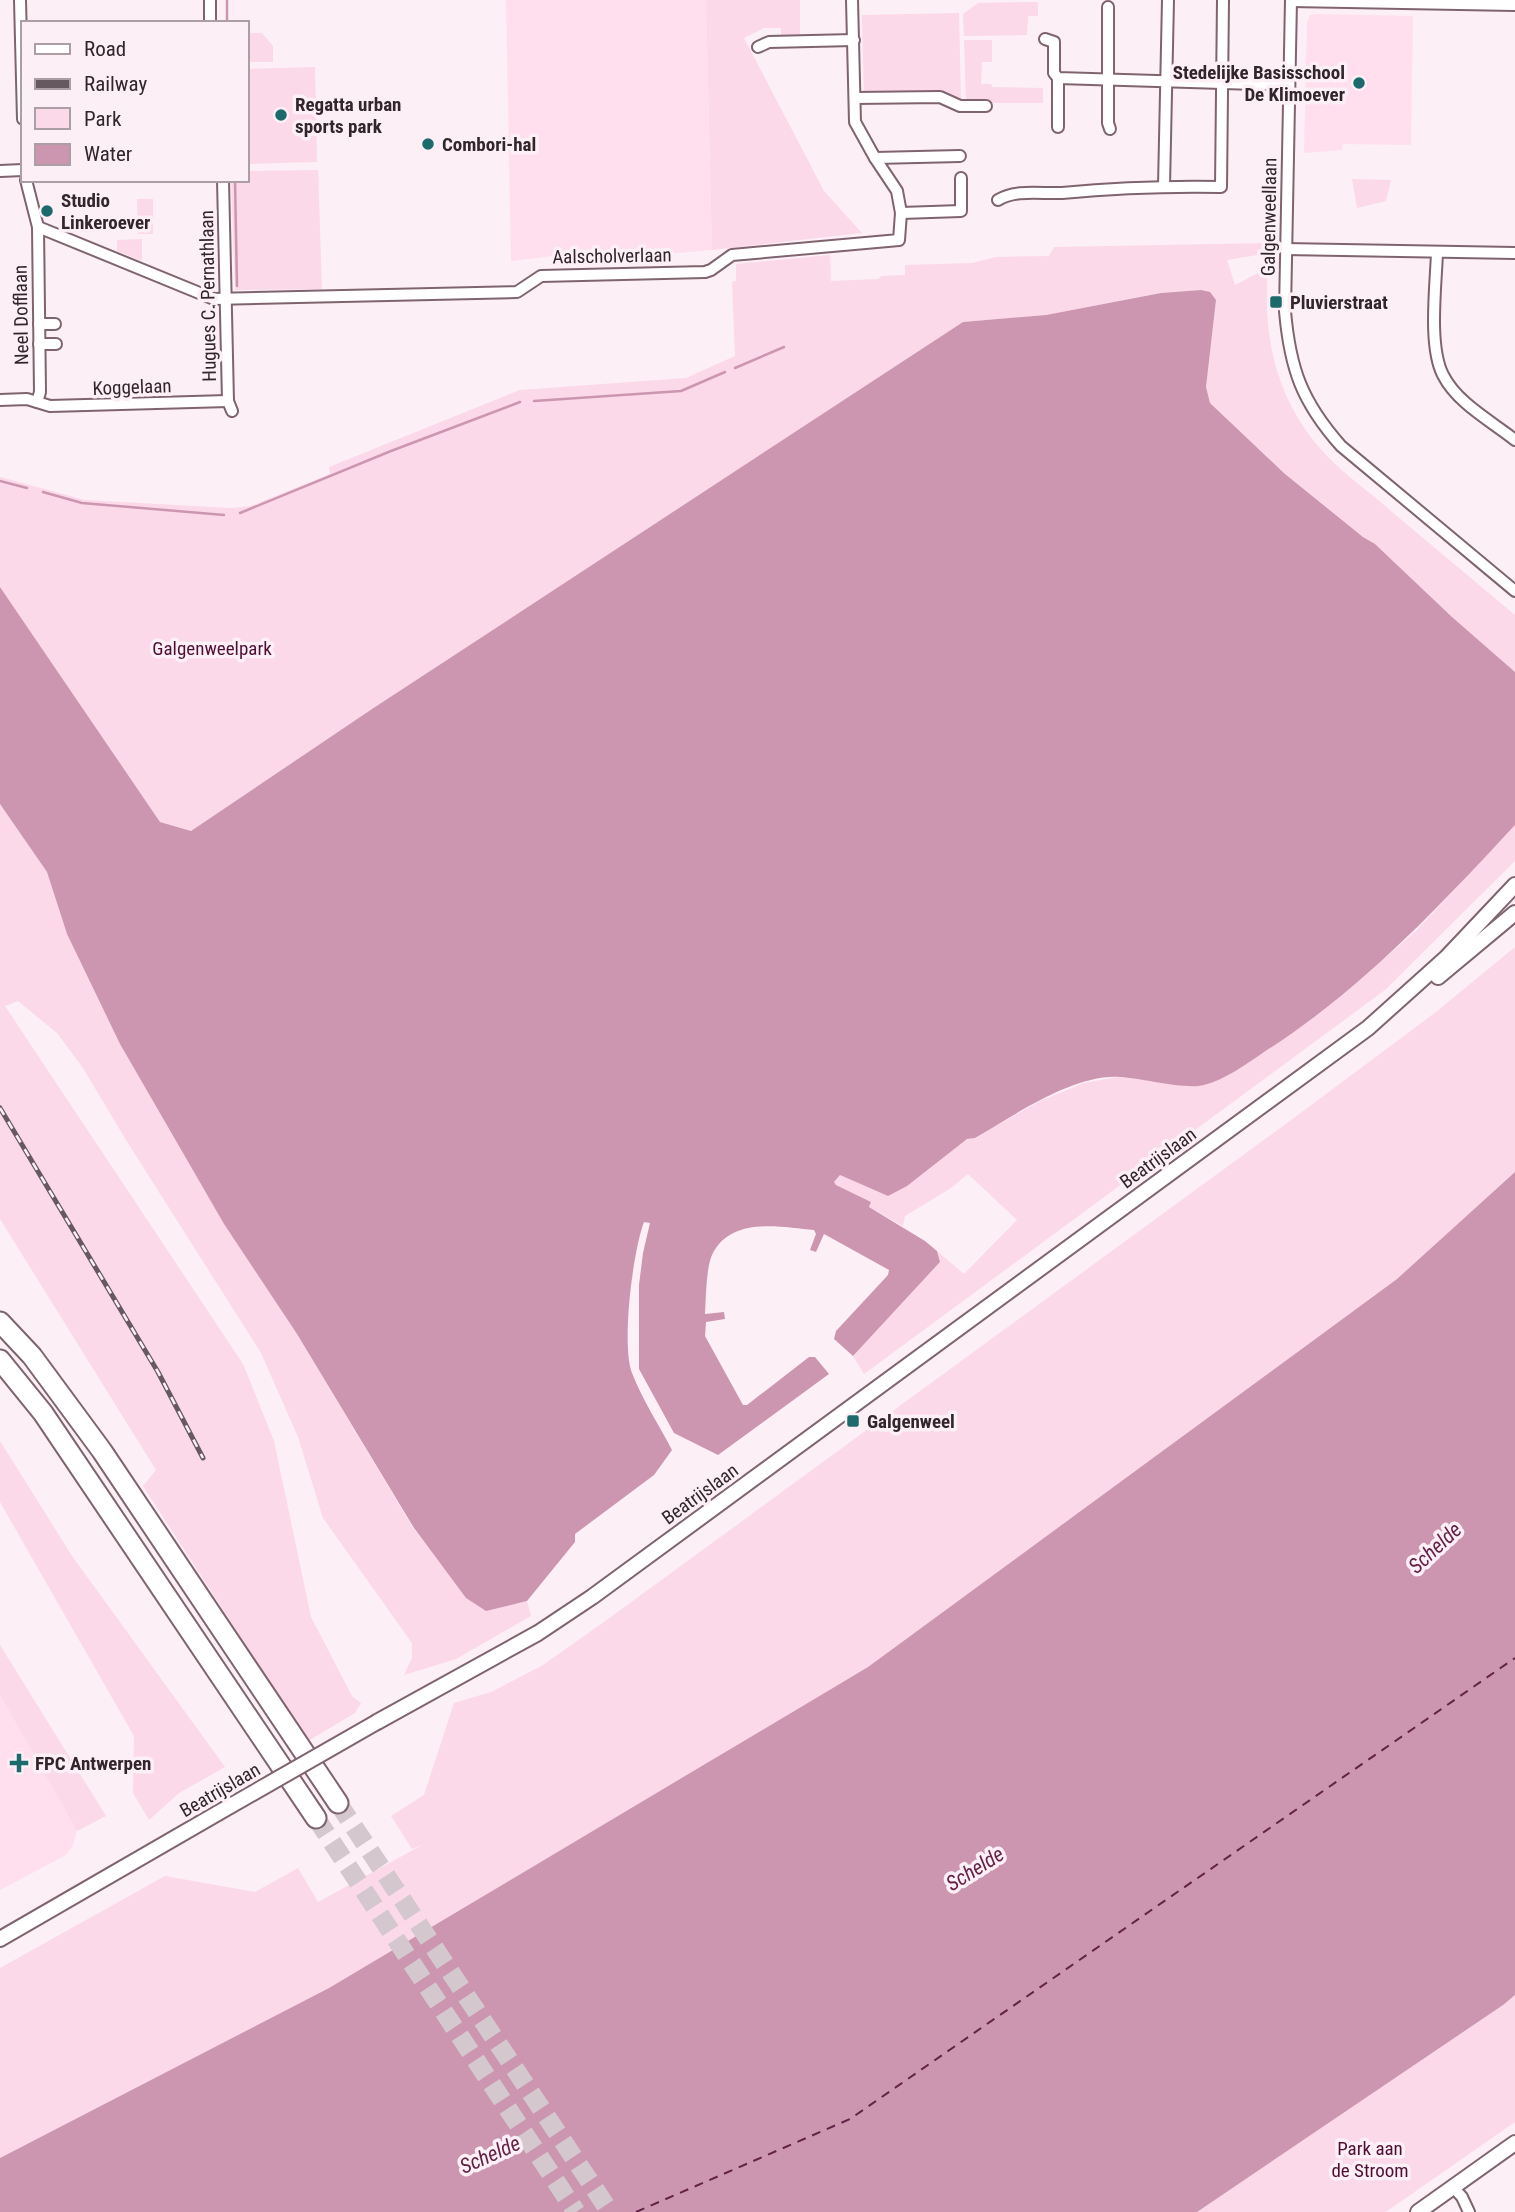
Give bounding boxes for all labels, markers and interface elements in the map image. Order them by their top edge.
legend [21,21,248,182]
text: Road [84,37,126,61]
place label: Stedelijke Basisschool De Klimoever [1173,61,1345,106]
text: Railway [84,72,147,96]
marker: Stedelijke Basisschool De Klimoever [1351,75,1367,91]
place label: Regatta urban sports park [295,93,401,138]
text: Park [84,107,122,131]
marker: Regatta urban sports park [273,107,289,123]
place label: Combori-hal [442,133,536,156]
marker: Combori-hal [420,136,436,152]
text: Water [84,142,132,166]
street label: Galgenweellaan [1256,158,1282,276]
place label: Studio Linkeroever [61,189,150,234]
marker: Studio Linkeroever [39,203,55,219]
street label: Hugues C. Pernathlaan [195,210,221,382]
street label: Aalscholverlaan [552,243,672,269]
street label: Neel Dofflaan [9,265,33,365]
place label: Pluvierstraat [1290,291,1388,314]
marker: Pluvierstraat [1268,294,1284,310]
street label: Koggelaan [92,374,172,400]
park label: Galgenweelpark [152,637,272,660]
street label: Beatrijslaan [1115,1123,1201,1193]
place label: Galgenweel [867,1410,955,1433]
marker: Galgenweel [845,1413,861,1429]
street label: Beatrijslaan [657,1459,743,1529]
water label: Schelde [1404,1518,1466,1578]
place label: FPC Antwerpen [35,1752,151,1775]
marker: FPC Antwerpen [9,1753,29,1773]
street label: Beatrijslaan [176,1758,264,1822]
water label: Schelde [942,1842,1008,1896]
water label: Schelde [456,2131,524,2179]
park label: Park aan de Stroom [1331,2137,1409,2182]

